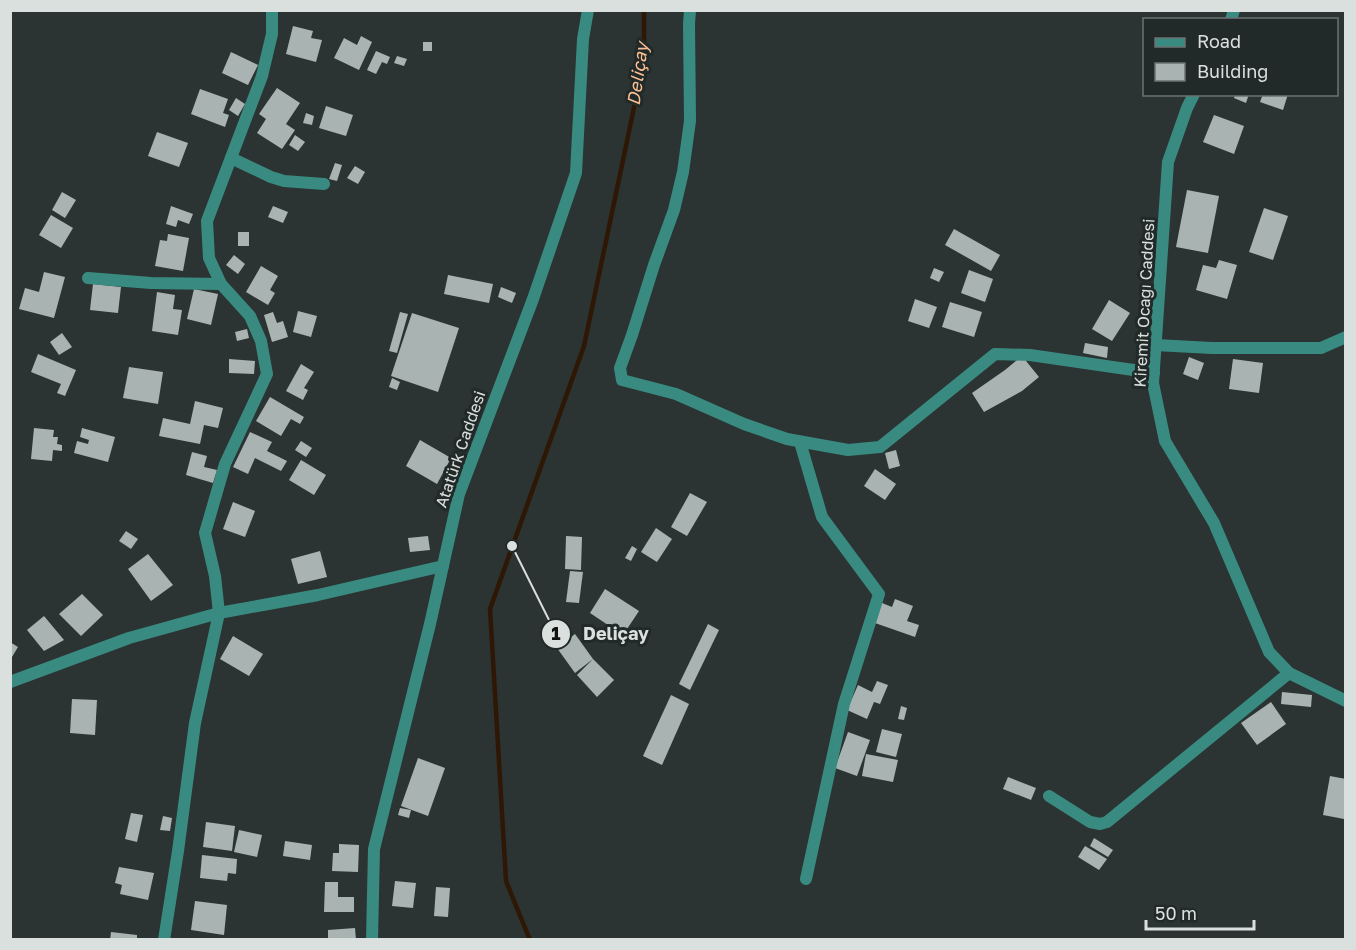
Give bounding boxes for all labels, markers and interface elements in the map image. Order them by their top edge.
legend [1143,18,1338,96]
text: Road [1197,30,1241,52]
water label: Deliçay [622,38,653,107]
text: Building [1197,60,1268,82]
street label: Kiremit Ocağı Caddesi [1130,218,1158,388]
street label: Atatürk Caddesi [431,388,489,510]
callout: Deliçay [541,616,661,652]
text: 1 [551,622,561,644]
text: Deliçay [583,622,649,644]
scale bar [1146,893,1254,931]
text: 50 m [1155,902,1197,924]

